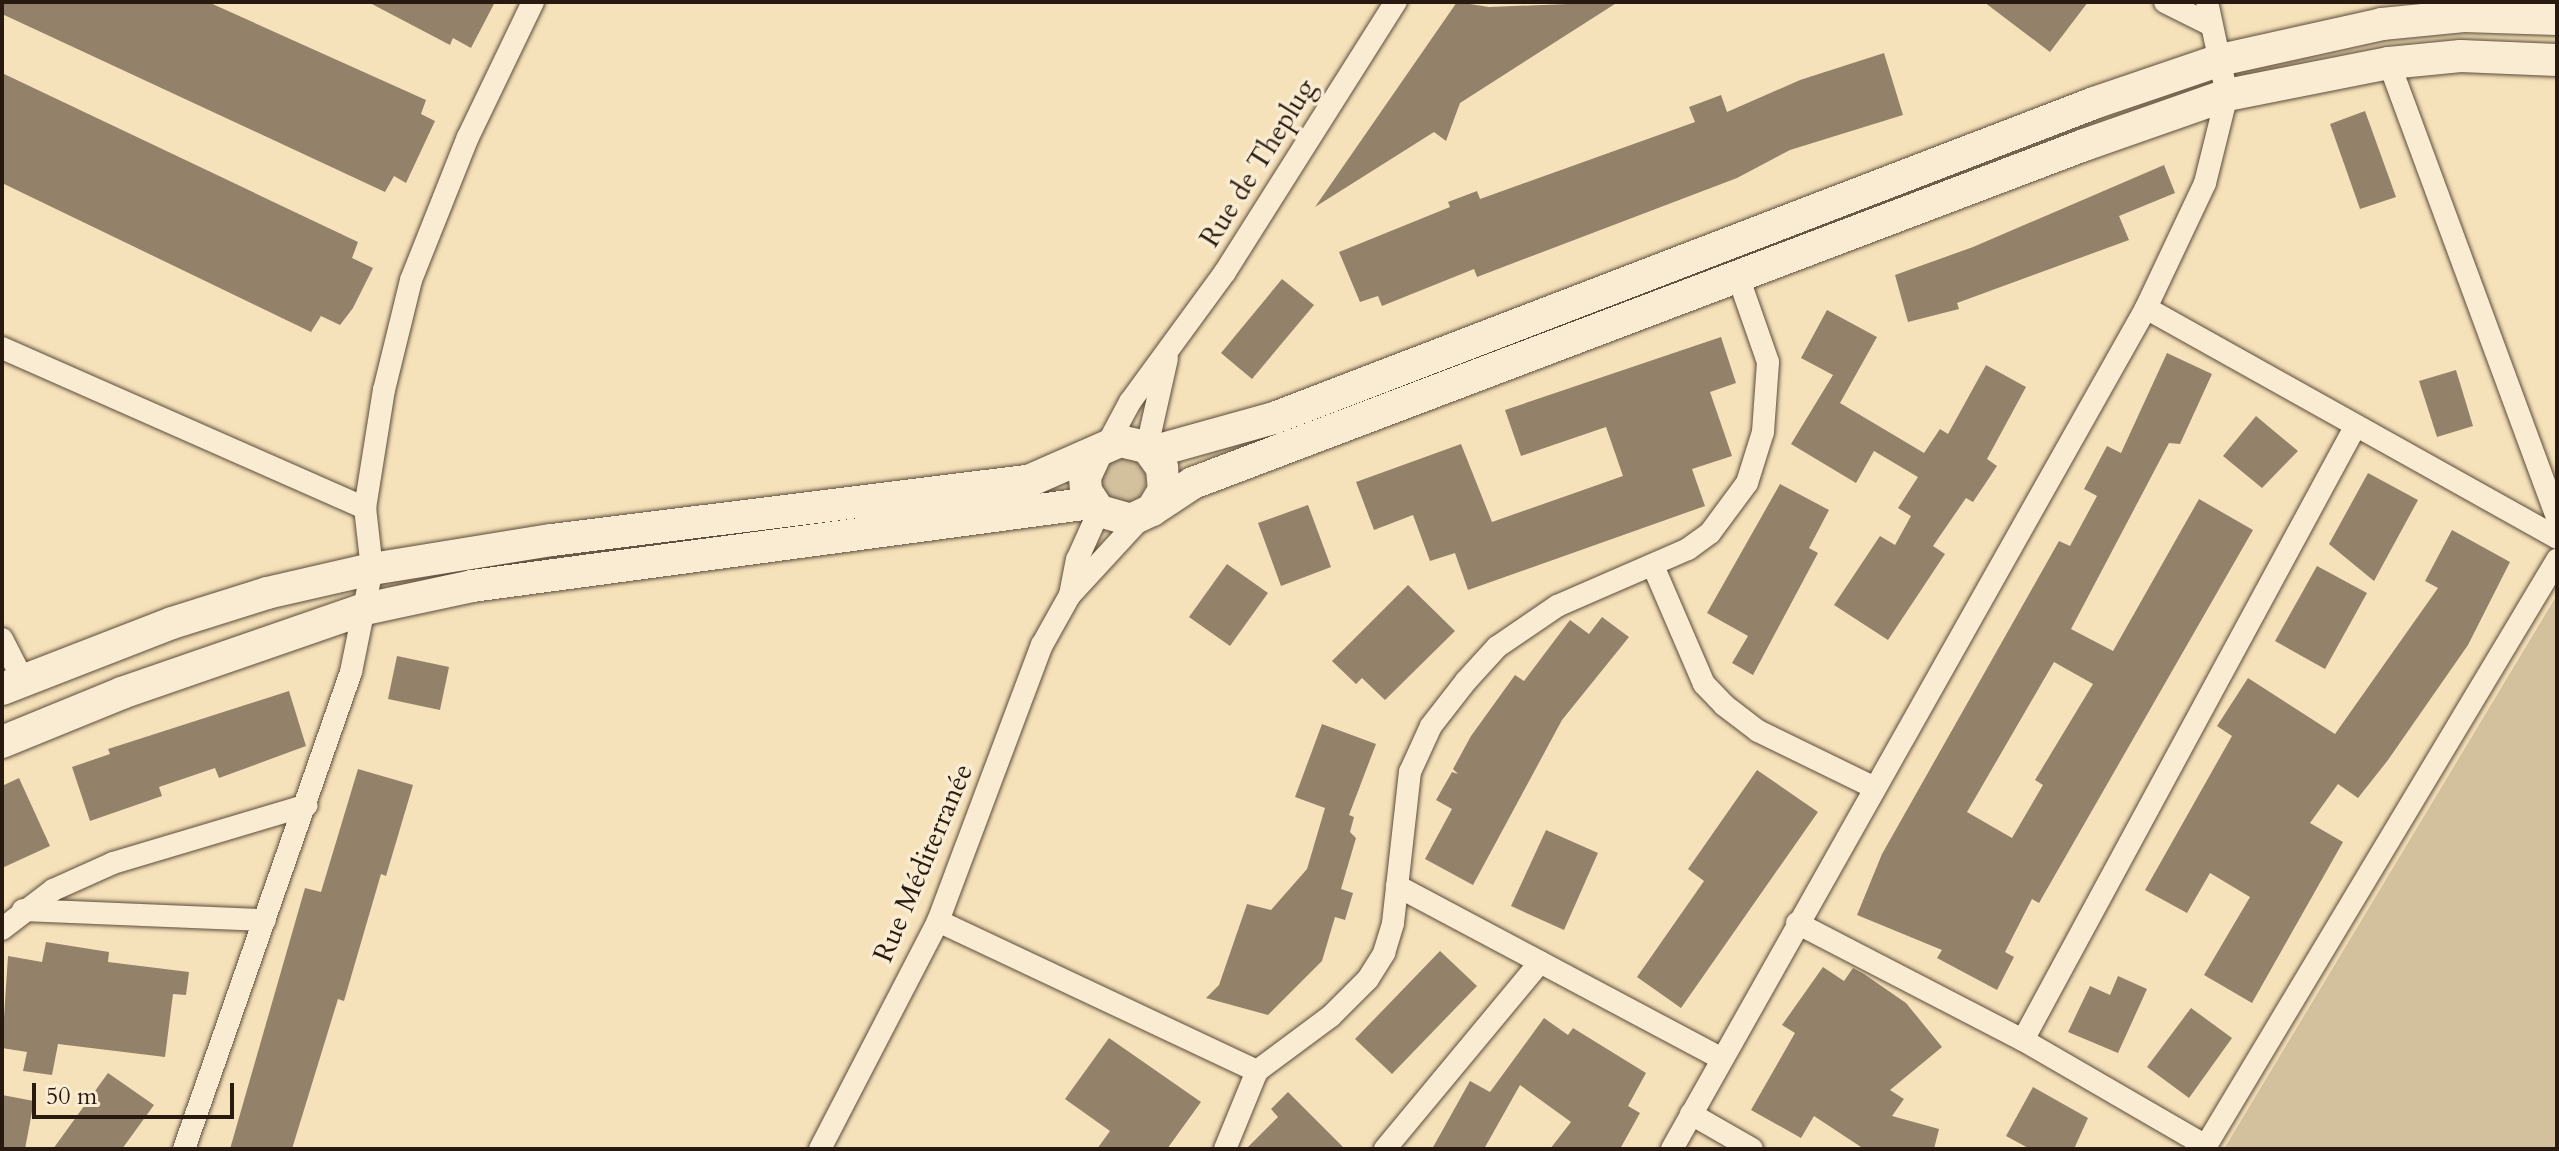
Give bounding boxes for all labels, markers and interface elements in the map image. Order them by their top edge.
street label: Rue de Theplug [1193,73,1323,253]
street label: Rue Méditerranée [866,759,980,967]
scale bar [36,1067,238,1117]
text: 50 m [46,1080,97,1113]

